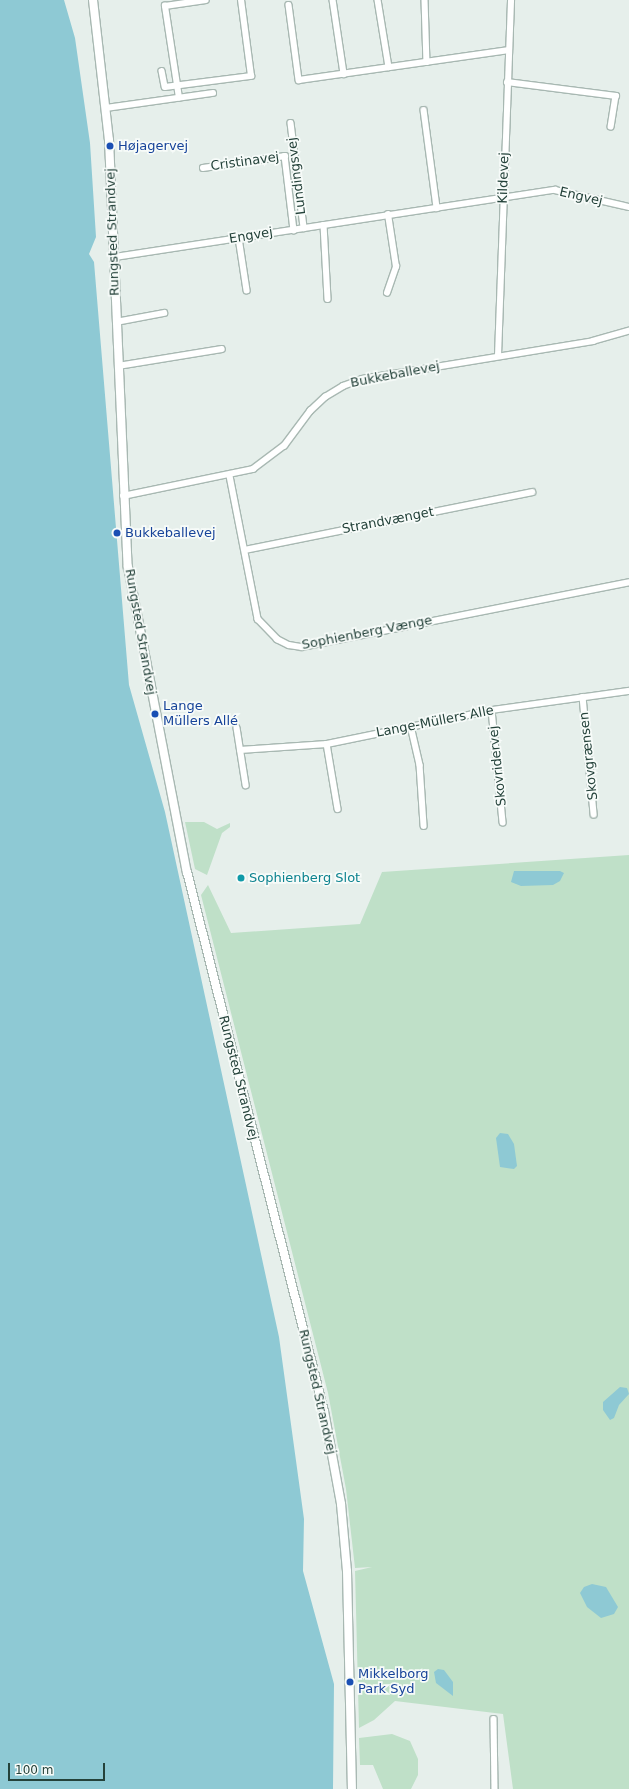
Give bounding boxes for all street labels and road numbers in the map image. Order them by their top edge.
street label: Lundingsvej [285,136,309,216]
street label: Cristinavej [210,149,280,175]
street label: Kildevej [495,152,513,204]
street label: Rungsted Strandvej [103,168,123,296]
street label: Engvej [558,184,604,210]
street label: Engvej [228,225,274,247]
street label: Bukkeballevej [349,359,441,391]
street label: Strandvænget [341,504,435,538]
street label: Rungsted Strandvej [121,568,159,696]
street label: Sophienberg Vænge [301,613,433,653]
street label: Lange-Müllers Alle [375,703,495,741]
street label: Skovgrænsen [577,711,601,801]
street label: Skovridervej [486,725,510,807]
street label: Rungsted Strandvej [215,1014,261,1142]
street label: Rungsted Strandvej [295,1328,339,1456]

